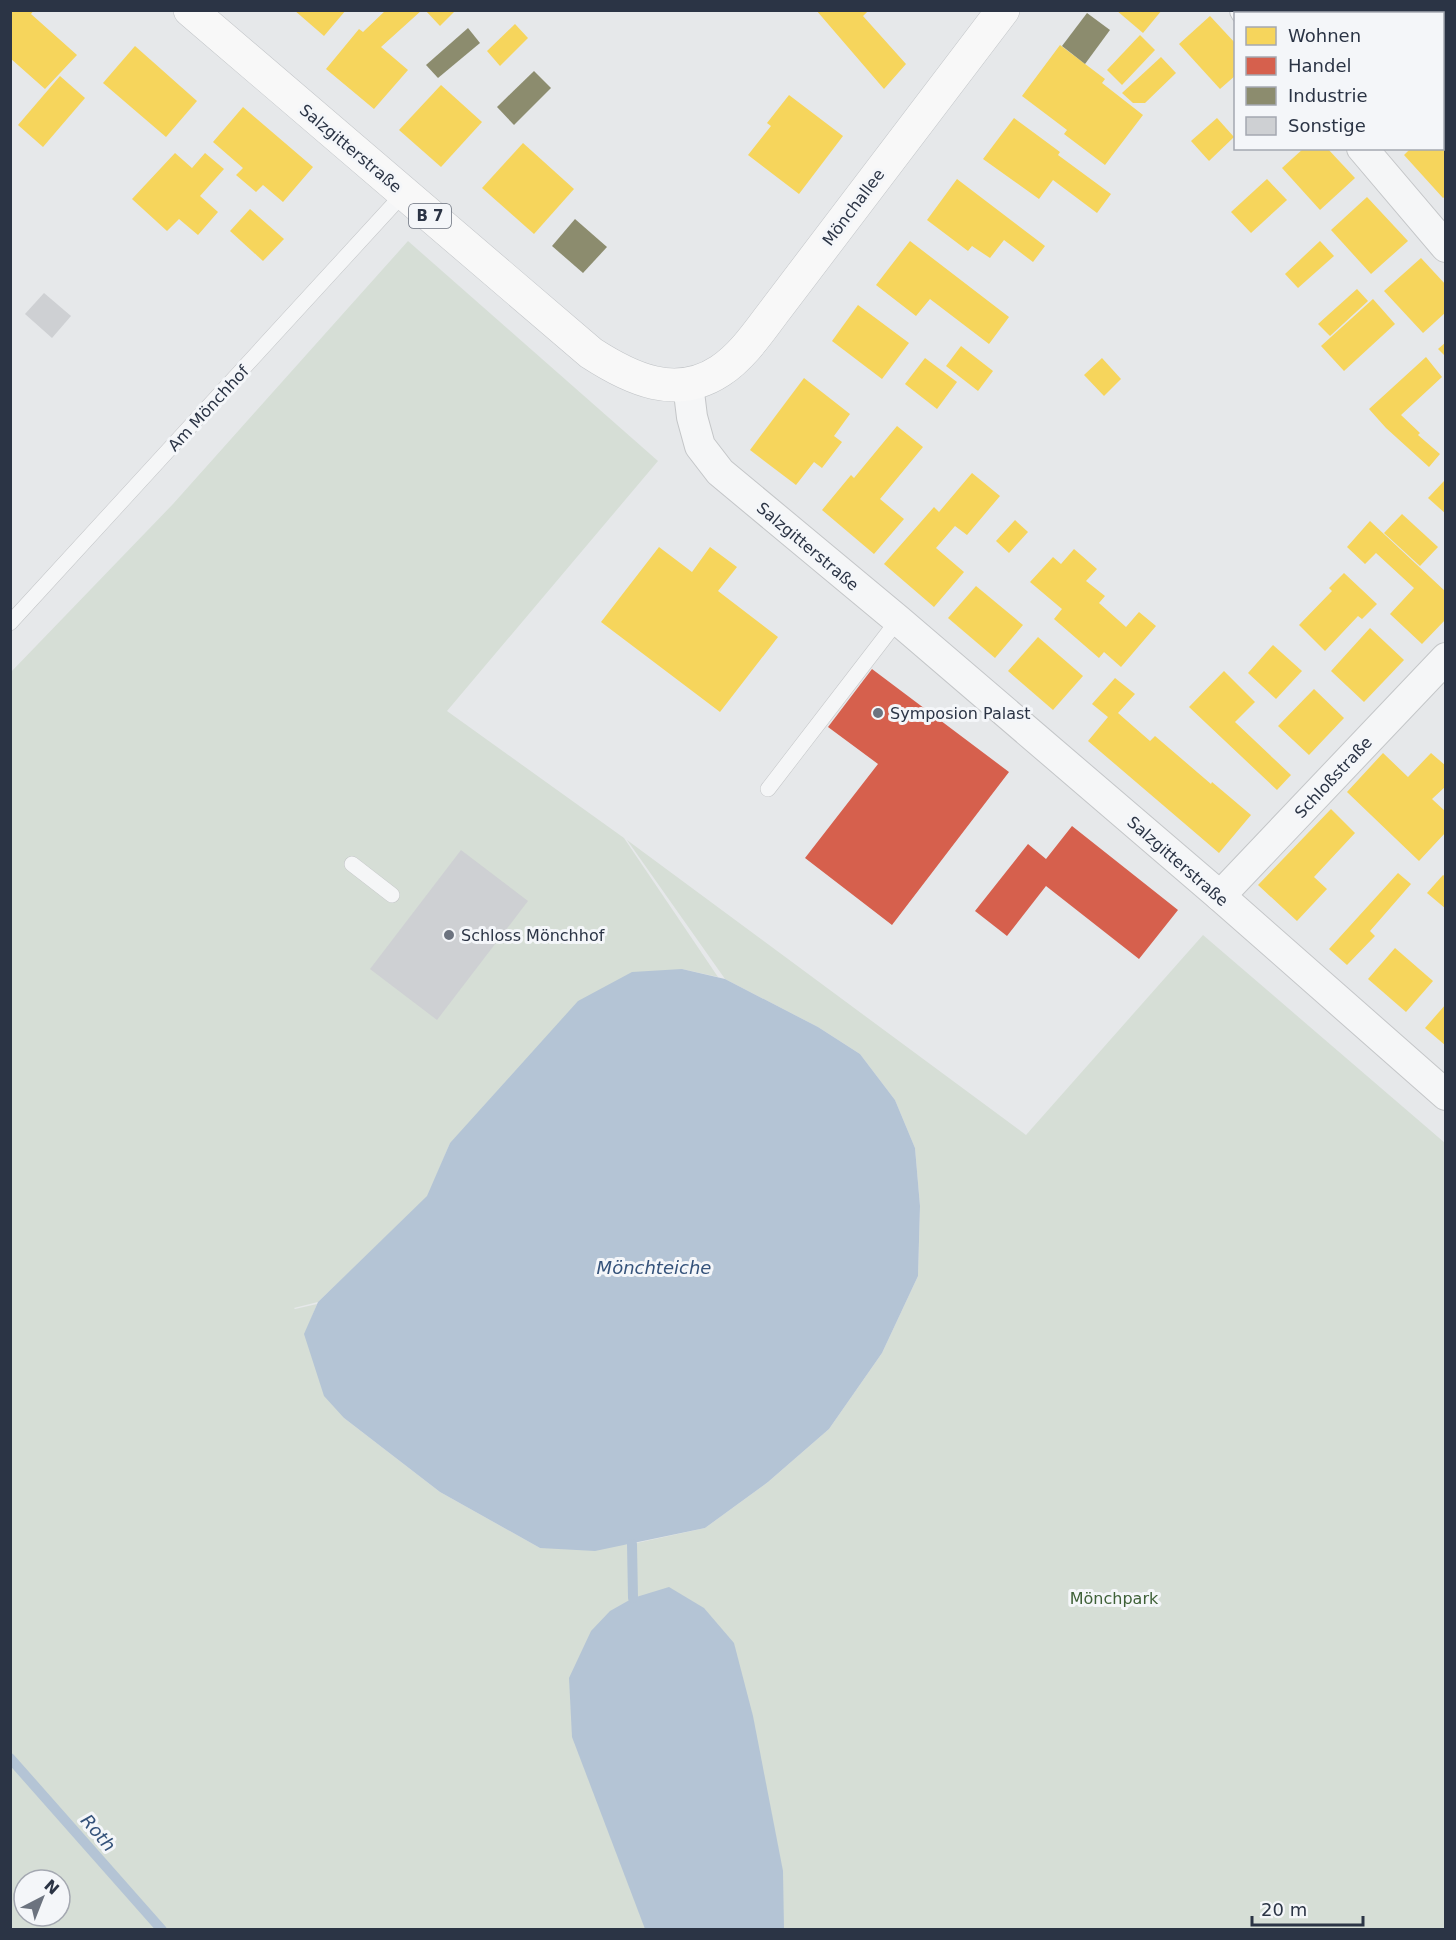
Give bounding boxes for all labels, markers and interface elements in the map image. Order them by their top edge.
legend [1234,12,1444,150]
text: Wohnen [1288,25,1361,46]
text: Handel [1288,55,1351,76]
text: Industrie [1288,85,1367,106]
street label: Salzgitterstraße [296,100,406,197]
text: Sonstige [1288,115,1366,136]
street label: Mönchallee [818,165,888,249]
road number: B 7 [409,204,451,228]
street label: Am Mönchhof [164,361,253,455]
street label: Salzgitterstraße [753,498,863,595]
place label: Symposion Palast [890,704,1031,723]
marker: Symposion Palast [871,706,885,720]
street label: Schloßstraße [1291,733,1376,822]
street label: Salzgitterstraße [1123,812,1232,910]
place label: Schloss Mönchhof [461,926,605,945]
marker: Schloss Mönchhof [442,928,456,942]
water label: Mönchteiche [597,1257,711,1278]
park label: Mönchpark [1070,1589,1159,1608]
water label: Roth [77,1810,120,1855]
north arrow [12,1868,72,1928]
text: N [40,1876,63,1899]
scale bar [1252,1889,1363,1927]
text: 20 m [1261,1899,1307,1920]

